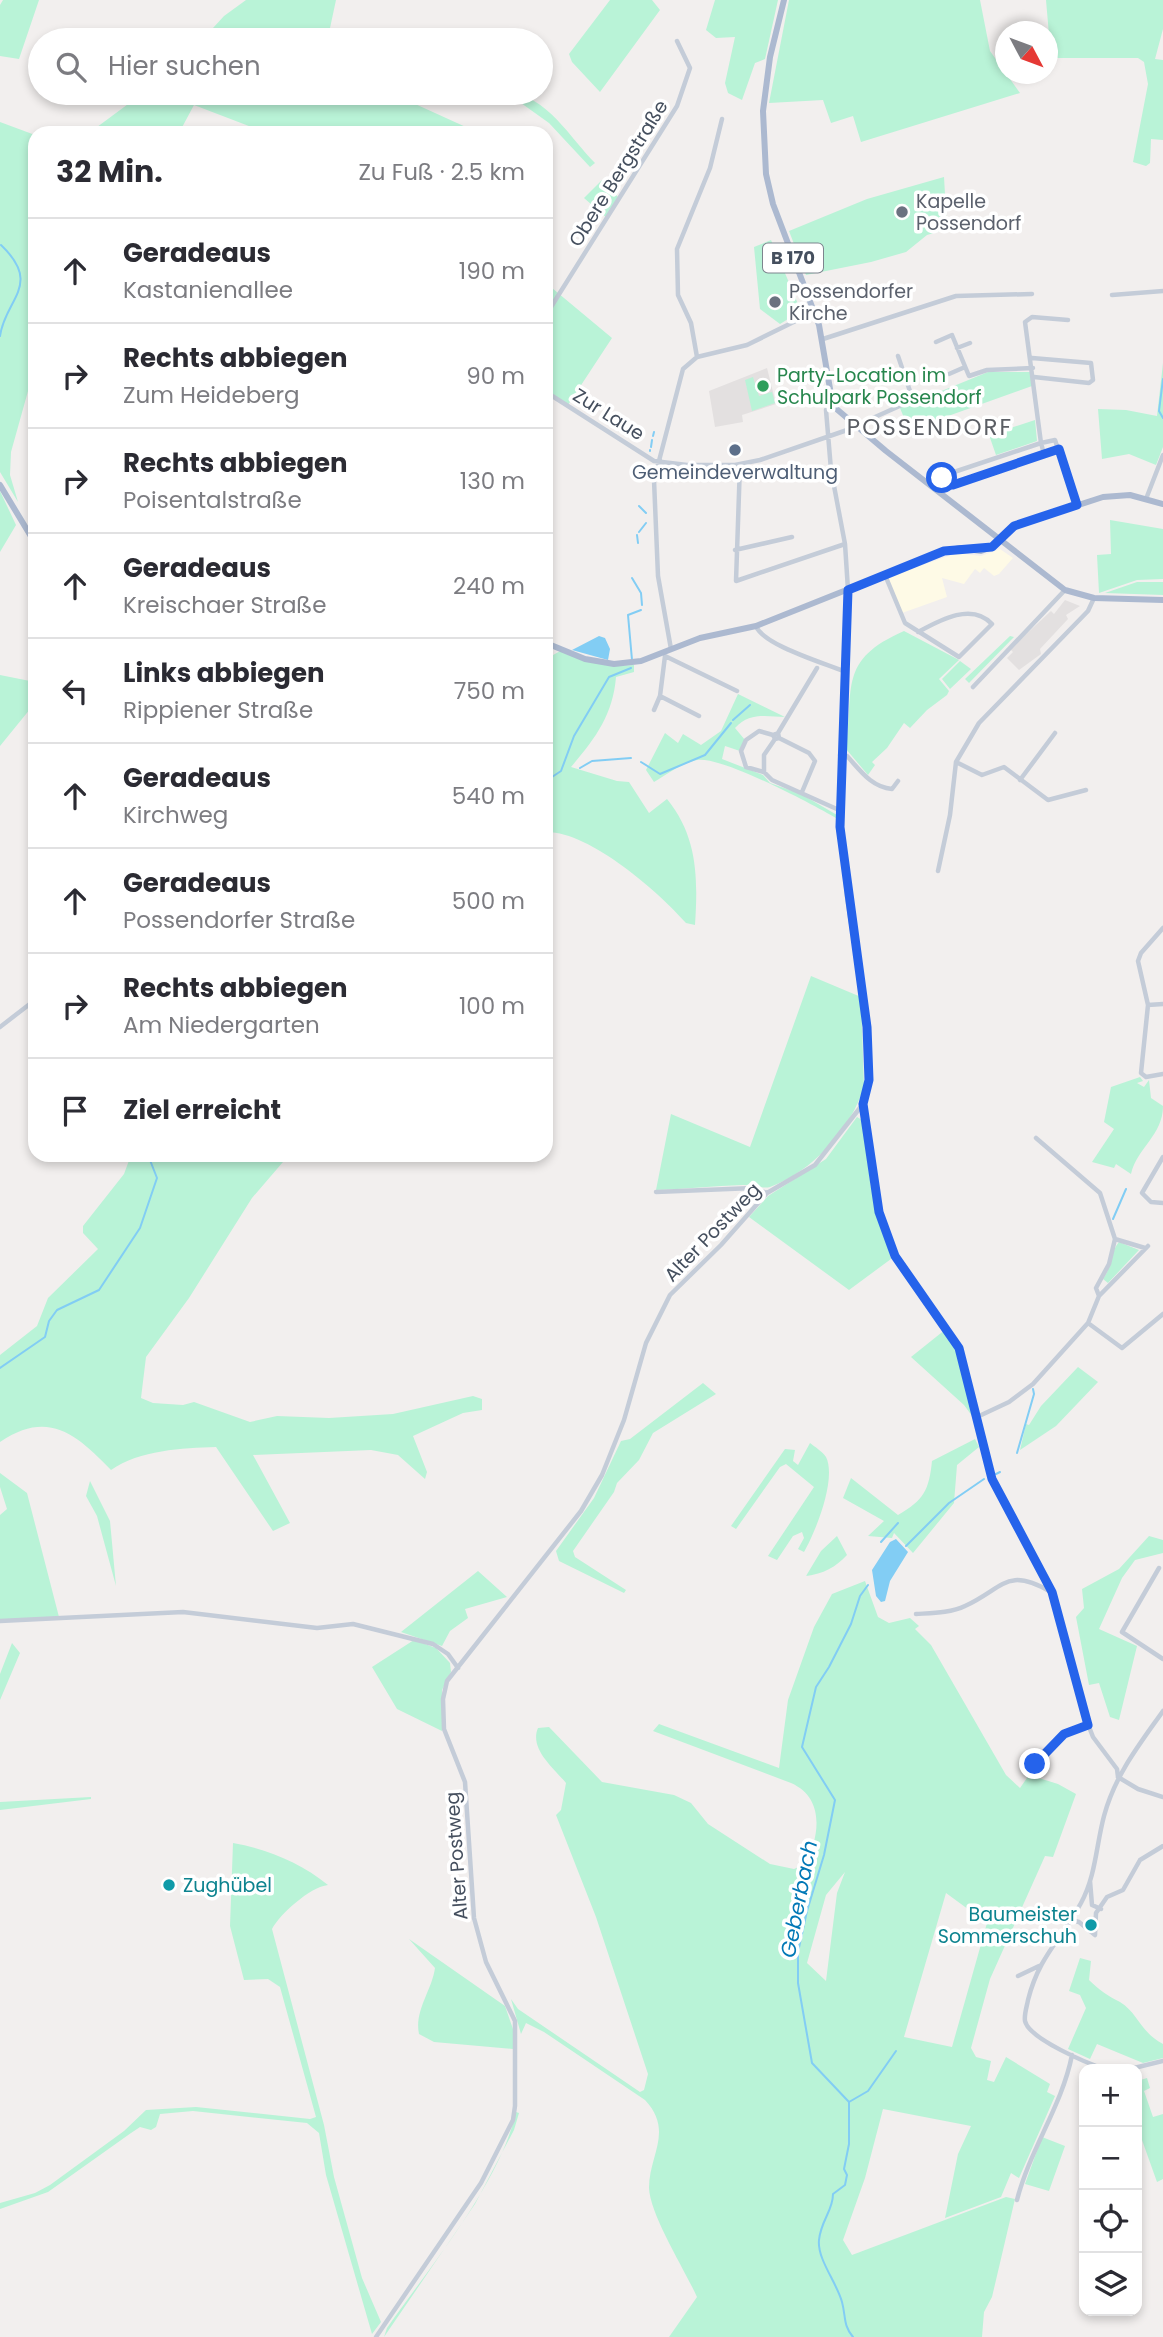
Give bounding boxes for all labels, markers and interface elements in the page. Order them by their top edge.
north arrow [995,21,1058,84]
search box [28,28,553,105]
icon: search [52,48,90,86]
text: Hier suchen [108,48,261,84]
street label: Obere Bergstraße [562,95,674,252]
text: 32 Min. [56,150,163,193]
text: Zu Fuß · 2.5 km [358,156,525,188]
place label: Kapelle Possendorf [916,188,1021,237]
marker: Kapelle Possendorf [894,204,910,220]
text: Geradeaus [123,235,271,271]
road number: B 170 [763,244,823,272]
icon: ahead [56,252,94,290]
text: 190 m [459,255,525,287]
text: Kastanienallee [123,274,293,306]
place label: Possendorfer Kirche [789,278,913,327]
marker: Possendorfer Kirche [767,294,783,310]
text: Rechts abbiegen [123,340,348,376]
icon: right [56,357,94,395]
text: 90 m [466,360,525,392]
place label: Party-Location im Schulpark Possendorf [777,362,982,411]
marker: Party-Location im Schulpark Possendorf [755,378,771,394]
text: Zum Heideberg [123,379,300,411]
street label: Zur Laue [568,382,650,447]
district label: POSSENDORF [847,411,1013,443]
marker: Gemeindeverwaltung [727,442,743,458]
text: Rechts abbiegen [123,445,348,481]
place label: Gemeindeverwaltung [632,459,838,486]
icon: right [56,462,94,500]
route start [926,462,957,493]
text: 130 m [460,465,525,497]
text: Poisentalstraße [123,484,302,516]
text: Geradeaus [123,550,271,586]
icon: ahead [56,567,94,605]
text: 240 m [453,570,525,602]
text: Kreischaer Straße [123,589,326,621]
text: Links abbiegen [123,655,325,691]
icon: left [56,672,94,710]
text: 750 m [454,675,525,707]
text: Rippiener Straße [123,694,313,726]
text: Geradeaus [123,760,271,796]
icon: ahead [56,777,94,815]
text: 540 m [452,780,525,812]
text: Kirchweg [123,799,228,831]
text: Geradeaus [123,865,271,901]
icon: ahead [56,882,94,920]
text: 500 m [452,885,525,917]
text: Possendorfer Straße [123,904,355,936]
text: Rechts abbiegen [123,970,348,1006]
icon: right [56,987,94,1025]
text: 100 m [459,990,525,1022]
text: Am Niedergarten [123,1009,320,1041]
icon: arrive [56,1092,94,1130]
text: Ziel erreicht [123,1092,281,1128]
street label: Alter Postweg [658,1177,767,1288]
route end [1019,1748,1050,1779]
street label: Alter Postweg [439,1791,474,1921]
water label: Geberbach [773,1838,824,1960]
place label: Zughübel [183,1872,272,1899]
marker: Zughübel [161,1877,177,1893]
place label: Baumeister Sommerschuh [938,1901,1077,1950]
marker: Baumeister Sommerschuh [1083,1917,1099,1933]
map controls [1079,2064,1142,2316]
button: + [1079,2064,1142,2127]
button: − [1079,2127,1142,2190]
button: locate [1079,2190,1142,2253]
button: layers [1079,2253,1142,2316]

